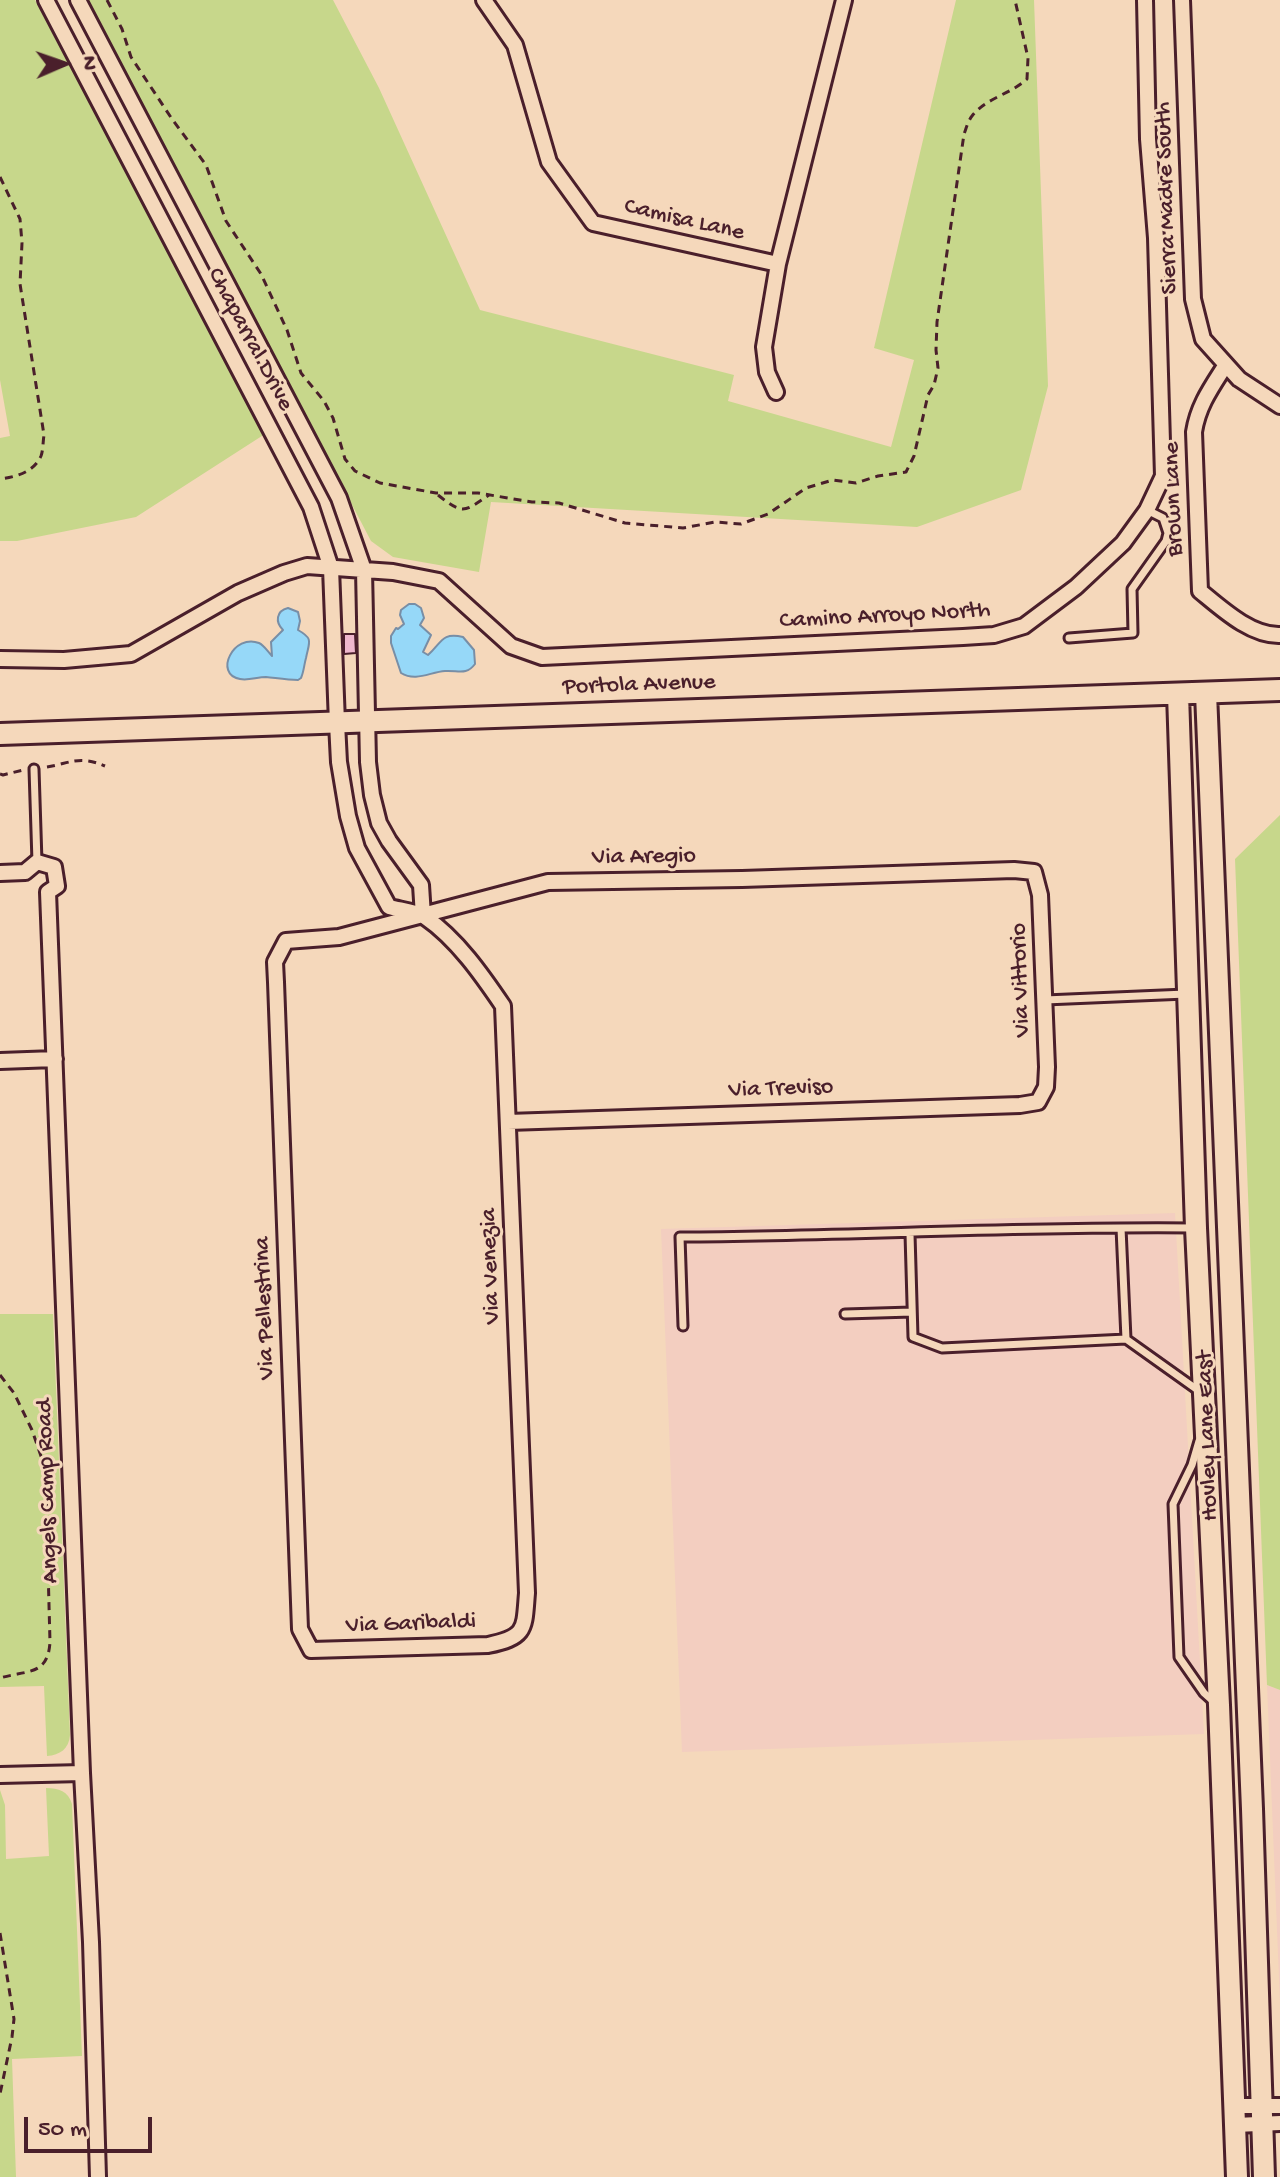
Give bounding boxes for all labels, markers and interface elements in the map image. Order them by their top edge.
north arrow [24,24,104,104]
text: N [75,56,101,71]
street label: Sierra Madre South [1150,101,1186,295]
street label: Camisa Lane [621,193,747,249]
street label: Chaparral Drive [199,264,299,416]
street label: Brown Lane [1159,441,1191,557]
street label: Camino Arroyo North [779,597,991,637]
street label: Portola Avenue [562,669,716,703]
street label: Via Aregio [592,843,696,873]
street label: Via Vittorio [1006,922,1038,1038]
street label: Via Treviso [728,1074,834,1106]
street label: Via Venezia [476,1207,508,1325]
street label: Via Pellestrina [249,1236,283,1380]
street label: Hovley Lane East [1192,1350,1226,1522]
street label: Angels Camp Road [31,1398,67,1584]
street label: Via Garibaldi [345,1608,477,1642]
scale bar [28,2101,156,2151]
text: 50 m [38,2116,87,2145]

